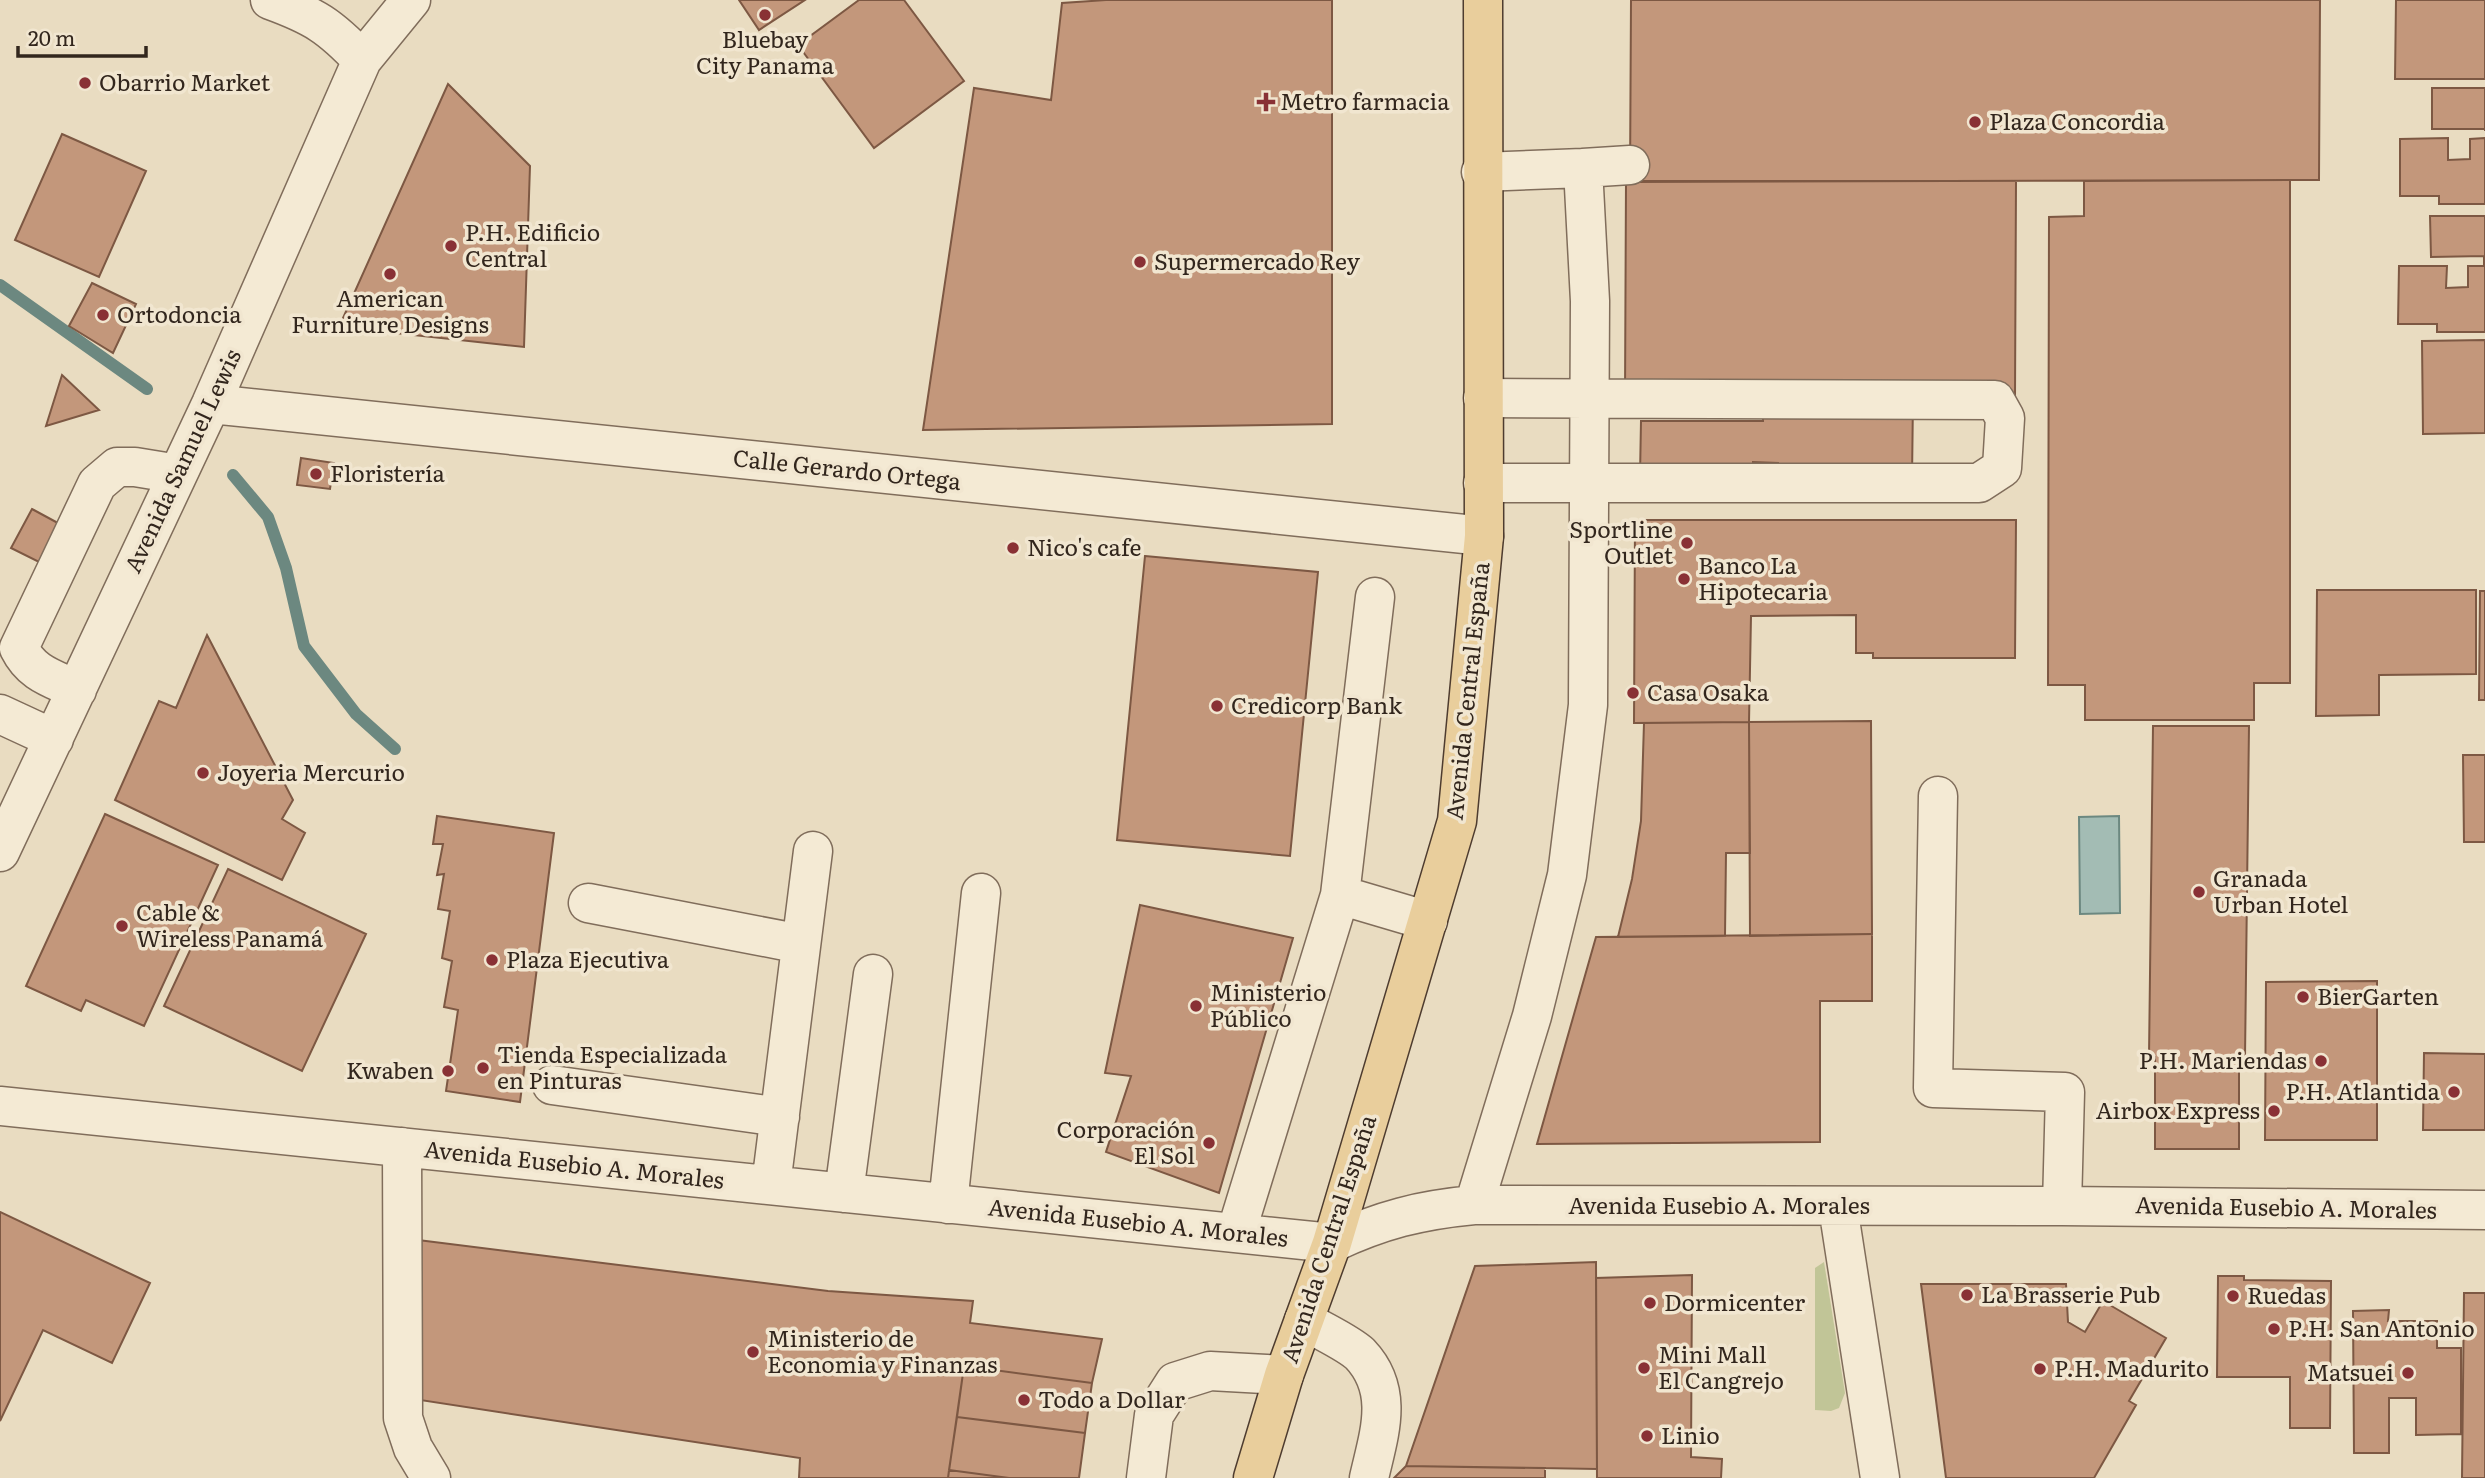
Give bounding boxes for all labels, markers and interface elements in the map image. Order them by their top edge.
marker: Bluebay City Panama [757,7,773,23]
scale bar [18,14,145,58]
text: 20 m [28,21,75,52]
place label: Bluebay City Panama [696,21,835,81]
place label: Obarrio Market [99,64,271,98]
marker: Obarrio Market [77,75,93,91]
place label: Metro farmacia [1280,83,1450,117]
marker: Metro farmacia [1258,94,1274,110]
place label: Plaza Concordia [1989,103,2166,137]
marker: Plaza Concordia [1967,114,1983,130]
place label: P.H. Edificio Central [465,214,600,274]
marker: P.H. Edificio Central [443,238,459,254]
place label: Supermercado Rey [1154,243,1361,277]
marker: Supermercado Rey [1132,254,1148,270]
marker: American Furniture Designs [382,266,398,282]
place label: American Furniture Designs [291,280,489,340]
place label: Ortodoncia [117,296,242,330]
marker: Ortodoncia [95,307,111,323]
street label: Avenida Samuel Lewis [114,343,248,578]
street label: Calle Gerardo Ortega [732,439,963,497]
place label: Floristería [330,455,446,489]
marker: Floristería [308,466,324,482]
place label: Sportline Outlet [1569,511,1674,571]
place label: Nico's cafe [1027,529,1142,563]
marker: Sportline Outlet [1679,535,1695,551]
marker: Nico's cafe [1005,540,1021,556]
place label: Banco La Hipotecaria [1698,547,1829,607]
street label: Avenida Central España [1436,559,1497,821]
marker: Banco La Hipotecaria [1676,571,1692,587]
place label: Casa Osaka [1647,674,1770,708]
marker: Casa Osaka [1625,685,1641,701]
place label: Credicorp Bank [1231,687,1403,721]
marker: Credicorp Bank [1209,698,1225,714]
place label: Joyeria Mercurio [217,754,405,788]
marker: Joyeria Mercurio [195,765,211,781]
place label: Granada Urban Hotel [2213,860,2349,920]
marker: Granada Urban Hotel [2191,884,2207,900]
place label: Cable & Wireless Panamá [136,894,324,954]
marker: Cable & Wireless Panamá [114,918,130,934]
place label: Plaza Ejecutiva [506,941,670,975]
marker: Plaza Ejecutiva [484,952,500,968]
place label: Ministerio Público [1210,974,1326,1034]
place label: BierGarten [2317,978,2439,1012]
marker: BierGarten [2295,989,2311,1005]
marker: Ministerio Público [1188,998,1204,1014]
place label: Tienda Especializada en Pinturas [497,1036,728,1096]
place label: P.H. Mariendas [2139,1042,2307,1076]
place label: Kwaben [346,1052,434,1086]
marker: P.H. Mariendas [2313,1053,2329,1069]
marker: Tienda Especializada en Pinturas [475,1060,491,1076]
marker: Kwaben [440,1063,456,1079]
place label: P.H. Atlantida [2286,1073,2441,1107]
marker: P.H. Atlantida [2446,1084,2462,1100]
place label: Airbox Express [2096,1092,2260,1126]
marker: Airbox Express [2266,1103,2282,1119]
street label: Avenida Central España [1271,1109,1384,1367]
place label: Corporación El Sol [1057,1111,1195,1171]
street label: Avenida Eusebio A. Morales [422,1130,726,1196]
marker: Corporación El Sol [1201,1135,1217,1151]
street label: Avenida Eusebio A. Morales [2135,1186,2437,1226]
street label: Avenida Eusebio A. Morales [1568,1187,1870,1221]
street label: Avenida Eusebio A. Morales [986,1188,1290,1254]
place label: La Brasserie Pub [1981,1276,2160,1310]
place label: Ruedas [2247,1277,2326,1311]
place label: Dormicenter [1664,1284,1805,1318]
marker: La Brasserie Pub [1959,1287,1975,1303]
marker: Ruedas [2225,1288,2241,1304]
marker: Dormicenter [1642,1295,1658,1311]
place label: P.H. San Antonio [2288,1310,2475,1344]
place label: Ministerio de Economia y Finanzas [767,1320,997,1380]
marker: P.H. San Antonio [2266,1321,2282,1337]
place label: Mini Mall El Cangrejo [1658,1336,1784,1396]
marker: Ministerio de Economia y Finanzas [745,1344,761,1360]
place label: P.H. Madurito [2054,1350,2209,1384]
place label: Matsuei [2306,1354,2394,1388]
marker: Mini Mall El Cangrejo [1636,1360,1652,1376]
marker: P.H. Madurito [2032,1361,2048,1377]
marker: Matsuei [2400,1365,2416,1381]
place label: Todo a Dollar [1038,1381,1185,1415]
marker: Todo a Dollar [1016,1392,1032,1408]
place label: Linio [1661,1417,1720,1451]
marker: Linio [1639,1428,1655,1444]

